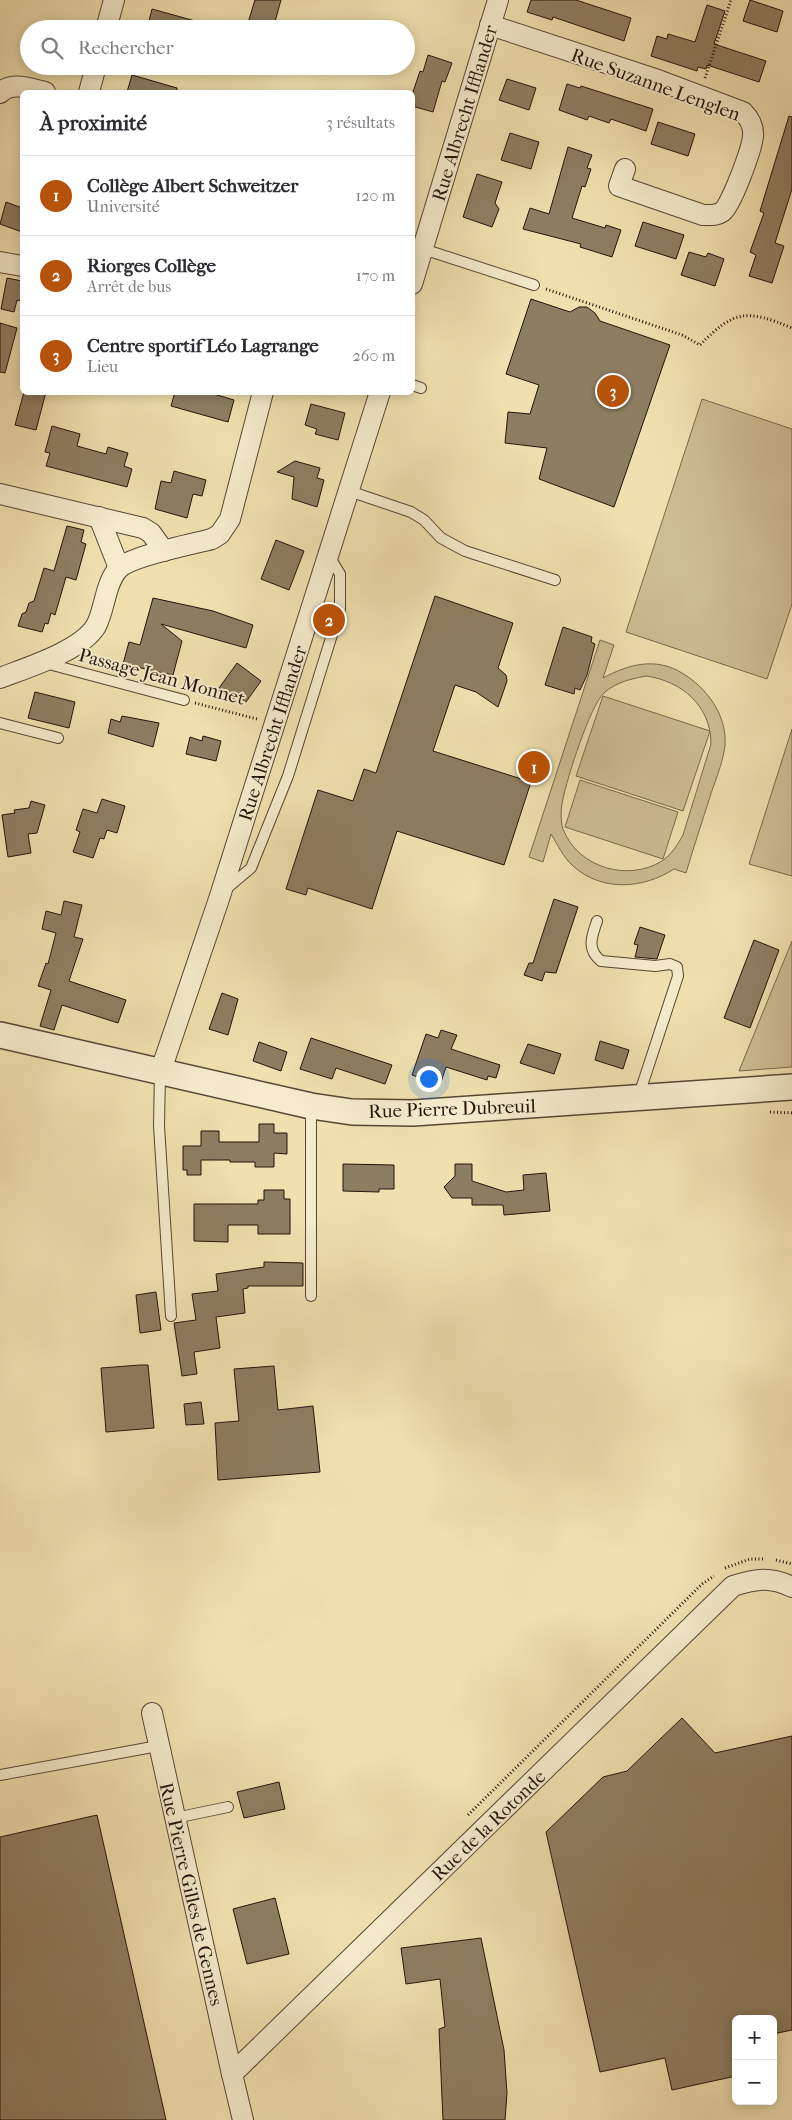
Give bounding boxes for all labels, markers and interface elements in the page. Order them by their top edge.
search box [20,20,415,75]
street label: Rue Albrecht Ifflander [428,22,502,204]
icon: search [38,34,66,62]
text: Rechercher [78,37,174,59]
street label: Rue Suzanne Lenglen [568,44,743,126]
text: À proximité [40,111,147,135]
text: 3 résultats [326,113,395,132]
text: Collège Albert Schweitzer [87,175,298,197]
text: 1 [53,186,59,205]
text: 120 m [356,186,395,205]
text: Université [87,197,160,216]
text: Riorges Collège [87,255,216,277]
text: 2 [52,266,60,285]
text: 170 m [356,266,395,285]
text: Arrêt de bus [87,277,171,296]
text: Centre sportif Léo Lagrange [87,335,319,357]
text: 3 [53,346,59,365]
text: 260 m [353,346,395,365]
text: Lieu [87,357,118,376]
pin: 3 [597,372,629,410]
pin: 2 [313,601,345,639]
street label: Rue Albrecht Ifflander [234,642,312,824]
street label: Passage Jean Monnet [76,644,248,710]
pin: 1 [518,748,550,786]
your location [416,1066,442,1092]
street label: Rue Pierre Dubreuil [368,1095,536,1123]
street label: Rue de la Rotonde [427,1766,550,1886]
street label: Rue Pierre Gilles de Gennes [155,1780,227,2008]
map controls [732,2015,777,2105]
button: + [732,2015,777,2060]
button: − [732,2060,777,2105]

